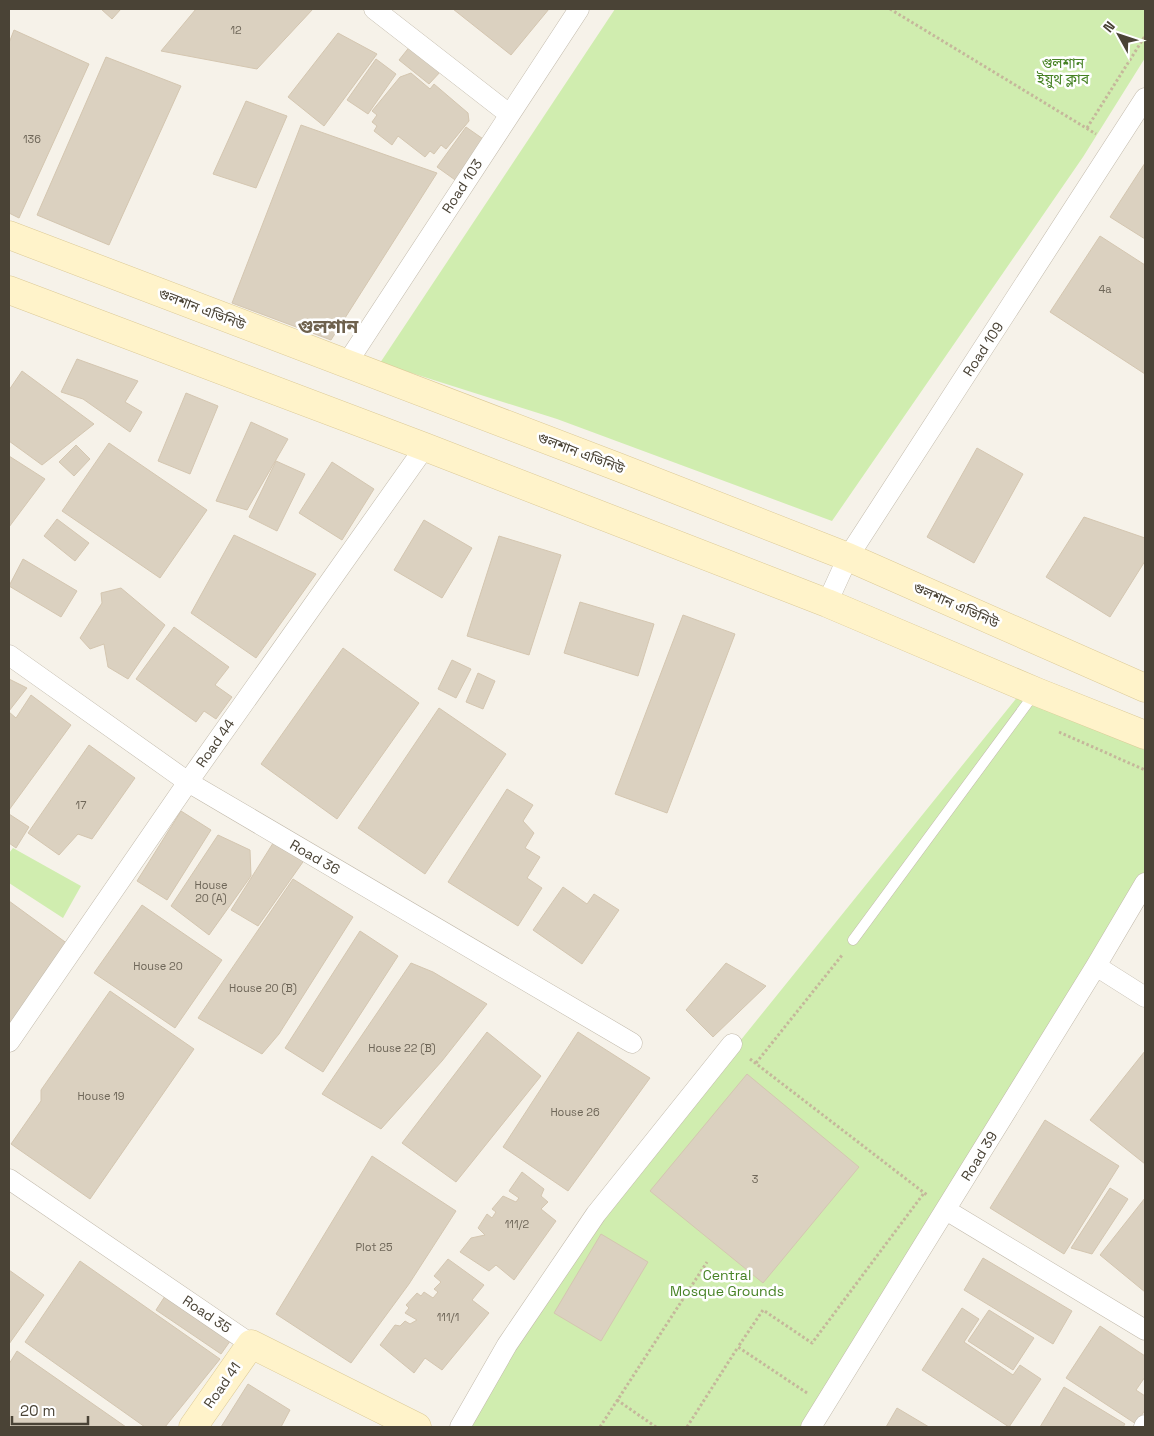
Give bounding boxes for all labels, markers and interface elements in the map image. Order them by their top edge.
north arrow [1094,10,1144,60]
text: N [1099,17,1119,36]
house number: 12 [230,23,242,37]
park label: গুলশান ইয়ুথ ক্লাব [1036,54,1090,89]
house number: 136 [23,132,41,146]
street label: Road 103 [438,155,486,217]
house number: 4a [1098,282,1112,296]
street label: গুলশান এভিনিউ [156,284,249,334]
district label: গুলশান [298,314,359,339]
street label: Road 109 [959,318,1007,380]
street label: গুলশান এভিনিউ [535,428,628,478]
street label: গুলশান এভিনিউ [910,578,1003,632]
street label: Road 44 [192,715,238,771]
house number: 17 [76,798,86,812]
street label: Road 36 [287,835,343,879]
house number: House 20 (A) [194,878,228,905]
house number: House 20 [133,959,183,973]
house number: House 20 (B) [229,981,297,995]
house number: House 22 (B) [368,1041,436,1055]
house number: House 19 [77,1089,125,1103]
house number: House 26 [550,1105,600,1119]
street label: Road 39 [957,1128,1001,1184]
house number: 3 [752,1172,759,1186]
house number: 111/2 [505,1217,530,1231]
house number: Plot 25 [356,1240,393,1254]
park label: Central Mosque Grounds [670,1266,784,1300]
street label: Road 35 [179,1291,235,1337]
house number: 111/1 [437,1310,459,1324]
street label: Road 41 [200,1358,244,1412]
scale bar [12,1394,89,1426]
text: 20 m [20,1401,55,1420]

